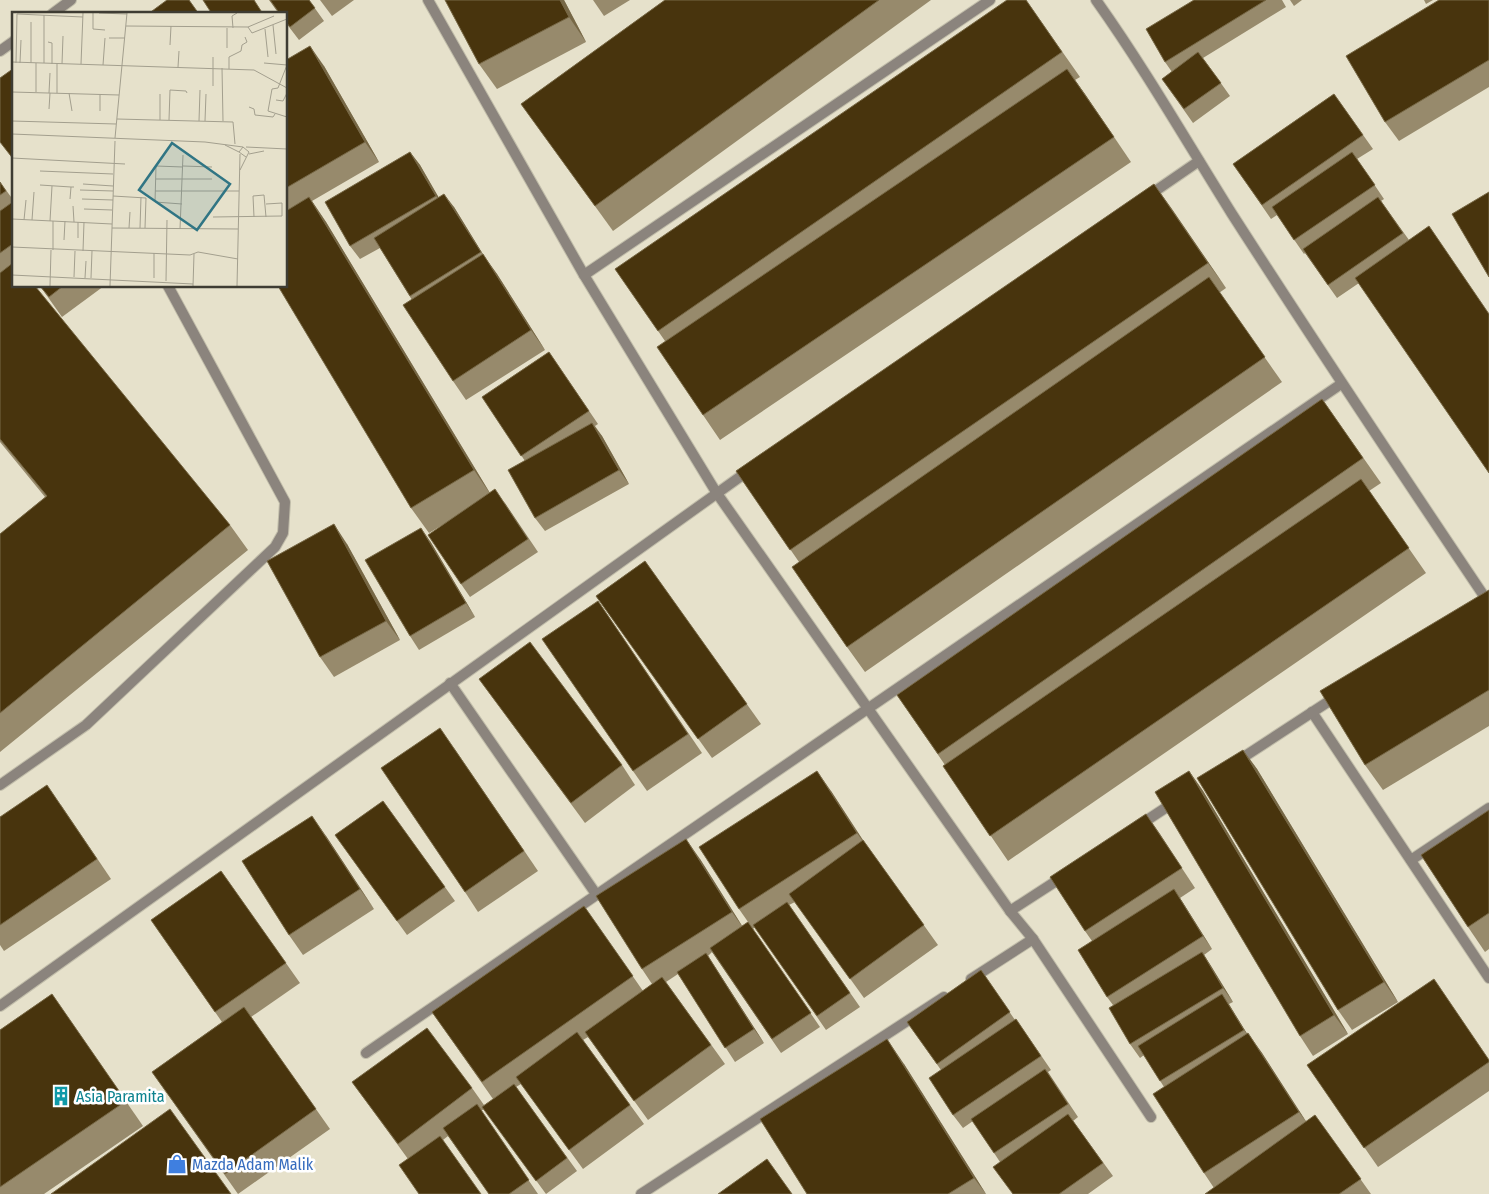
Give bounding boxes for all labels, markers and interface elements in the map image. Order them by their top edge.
inset map [12,12,288,288]
building icon: Asia Paramita [50,1085,72,1107]
place label: Asia Paramita [76,1087,165,1106]
shop icon: Mazda Adam Malik [166,1153,188,1175]
place label: Mazda Adam Malik [192,1155,314,1174]

